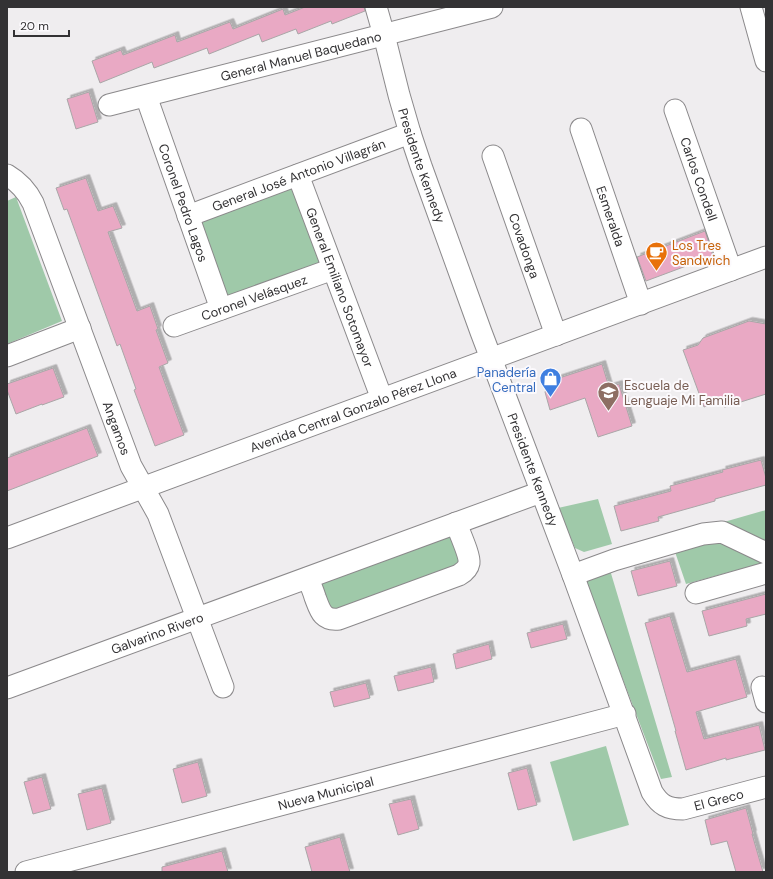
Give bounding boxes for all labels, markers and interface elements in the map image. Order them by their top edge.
scale bar [14,12,69,38]
text: 20 m [20,18,49,34]
street label: General Manuel Baquedano [219,28,383,85]
street label: Presidente Kennedy [394,106,449,225]
street label: General José Antonio Villagrán [210,135,388,215]
street label: Carlos Condell [676,135,721,223]
street label: Coronel Pedro Lagos [154,141,212,264]
street label: Esmeralda [592,184,629,249]
street label: General Emiliano Sotomayor [302,205,377,370]
street label: Covadonga [505,211,543,281]
place label: Los Tres Sandwich [672,237,730,269]
cafe icon: Los Tres Sandwich [643,239,669,272]
street label: Coronel Velásquez [199,271,309,325]
street label: Avenida Central Gonzalo Pérez Llona [248,364,459,456]
place label: Panadería Central [477,364,536,396]
shop icon: Panadería Central [538,366,564,399]
place label: Escuela de Lenguaje Mi Familia [624,377,740,409]
school or university icon: Escuela de Lenguaje Mi Familia [596,379,622,412]
street label: Angamos [99,399,134,458]
street label: Presidente Kennedy [503,411,562,529]
street label: Galvarino Rivero [109,609,206,658]
street label: Nueva Municipal [276,773,376,814]
street label: El Greco [692,785,746,815]

